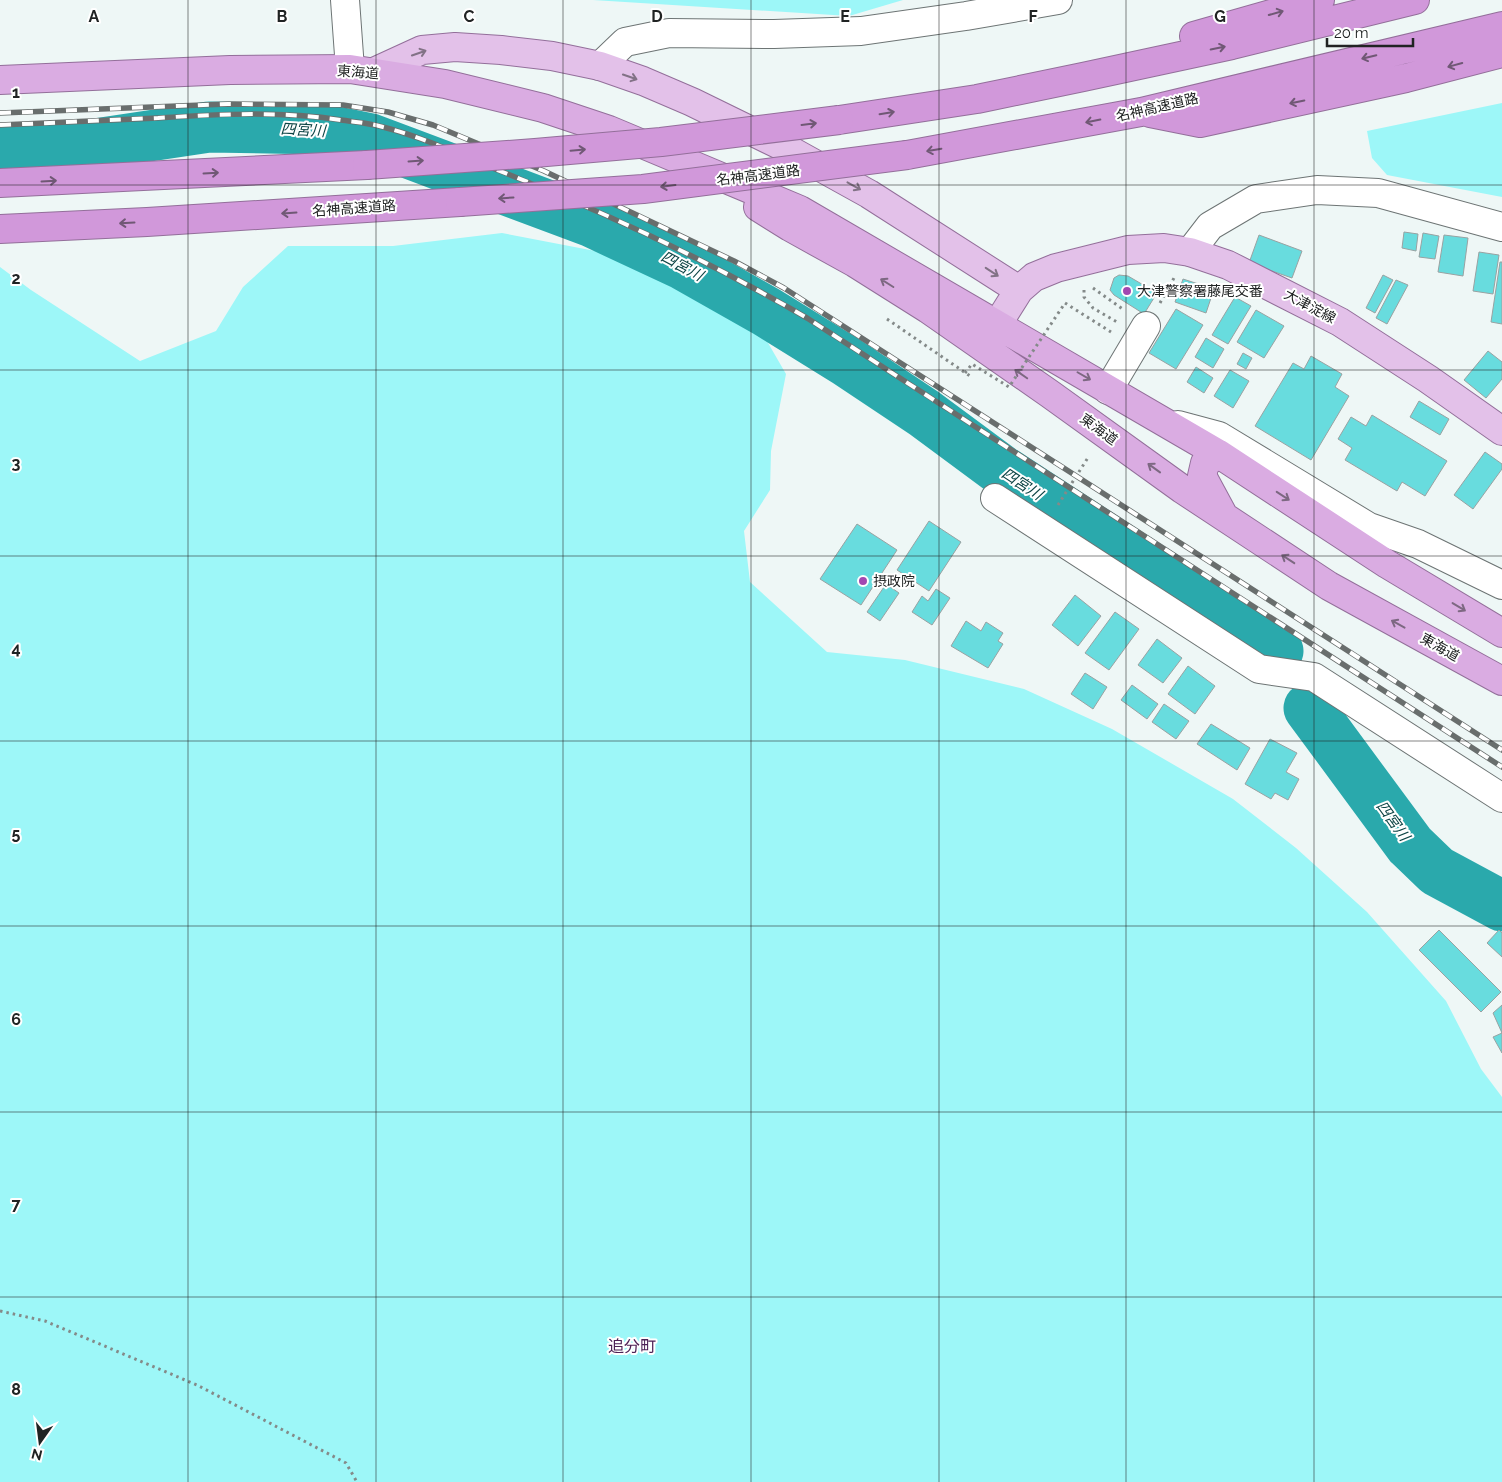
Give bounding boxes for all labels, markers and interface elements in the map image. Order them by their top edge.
text: A [89,7,100,26]
text: B [277,7,288,26]
text: C [464,7,475,26]
text: D [651,7,663,26]
text: E [840,7,850,26]
text: F [1028,7,1038,26]
text: G [1214,7,1226,26]
one-way arrow [1267,7,1283,17]
scale bar [1327,15,1413,47]
text: 20 m [1334,24,1369,42]
one-way arrow [1210,43,1226,52]
one-way arrow [410,48,426,57]
one-way arrow [1362,53,1378,62]
one-way arrow [1447,61,1463,70]
street label: 東海道 [336,63,380,81]
one-way arrow [621,73,637,82]
text: 1 [12,83,20,102]
street label: 名神高速道路 [1114,90,1200,124]
one-way arrow [1289,98,1305,107]
one-way arrow [879,108,895,118]
one-way arrow [1086,116,1102,126]
one-way arrow [801,119,817,129]
water label: 四宮川 [280,120,328,140]
one-way arrow [569,145,585,154]
one-way arrow [926,146,942,156]
one-way arrow [407,157,423,166]
street label: 名神高速道路 [715,162,801,188]
one-way arrow [203,168,219,177]
one-way arrow [40,176,56,185]
one-way arrow [660,181,676,191]
one-way arrow [847,181,861,191]
one-way arrow [498,194,514,203]
street label: 名神高速道路 [312,197,396,219]
one-way arrow [281,208,297,217]
one-way arrow [119,218,135,228]
water label: 四宮川 [658,247,708,285]
one-way arrow [984,268,998,278]
text: 2 [11,269,21,288]
one-way arrow [880,278,894,288]
place label: 大津警察署藤尾交番 [1137,283,1263,299]
marker: 大津警察署藤尾交番 [1121,285,1133,297]
street label: 大津淀線 [1282,286,1338,326]
one-way arrow [1014,369,1028,379]
one-way arrow [1077,371,1092,381]
street label: 東海道 [1077,410,1121,448]
text: 3 [12,454,21,473]
one-way arrow [1147,463,1161,473]
water label: 四宮川 [998,464,1047,505]
one-way arrow [1276,491,1290,501]
one-way arrow [1282,554,1296,564]
place label: 摂政院 [873,573,915,589]
marker: 摂政院 [857,575,869,587]
one-way arrow [1451,602,1465,612]
one-way arrow [1391,619,1406,628]
street label: 東海道 [1418,630,1462,664]
text: 4 [11,639,21,658]
water label: 四宮川 [1372,798,1415,846]
text: 5 [12,824,21,843]
text: 6 [11,1010,21,1029]
text: 7 [12,1195,21,1214]
district label: 追分町 [608,1337,656,1356]
text: 8 [11,1380,21,1399]
north arrow [15,1417,65,1467]
text: N [30,1446,44,1464]

